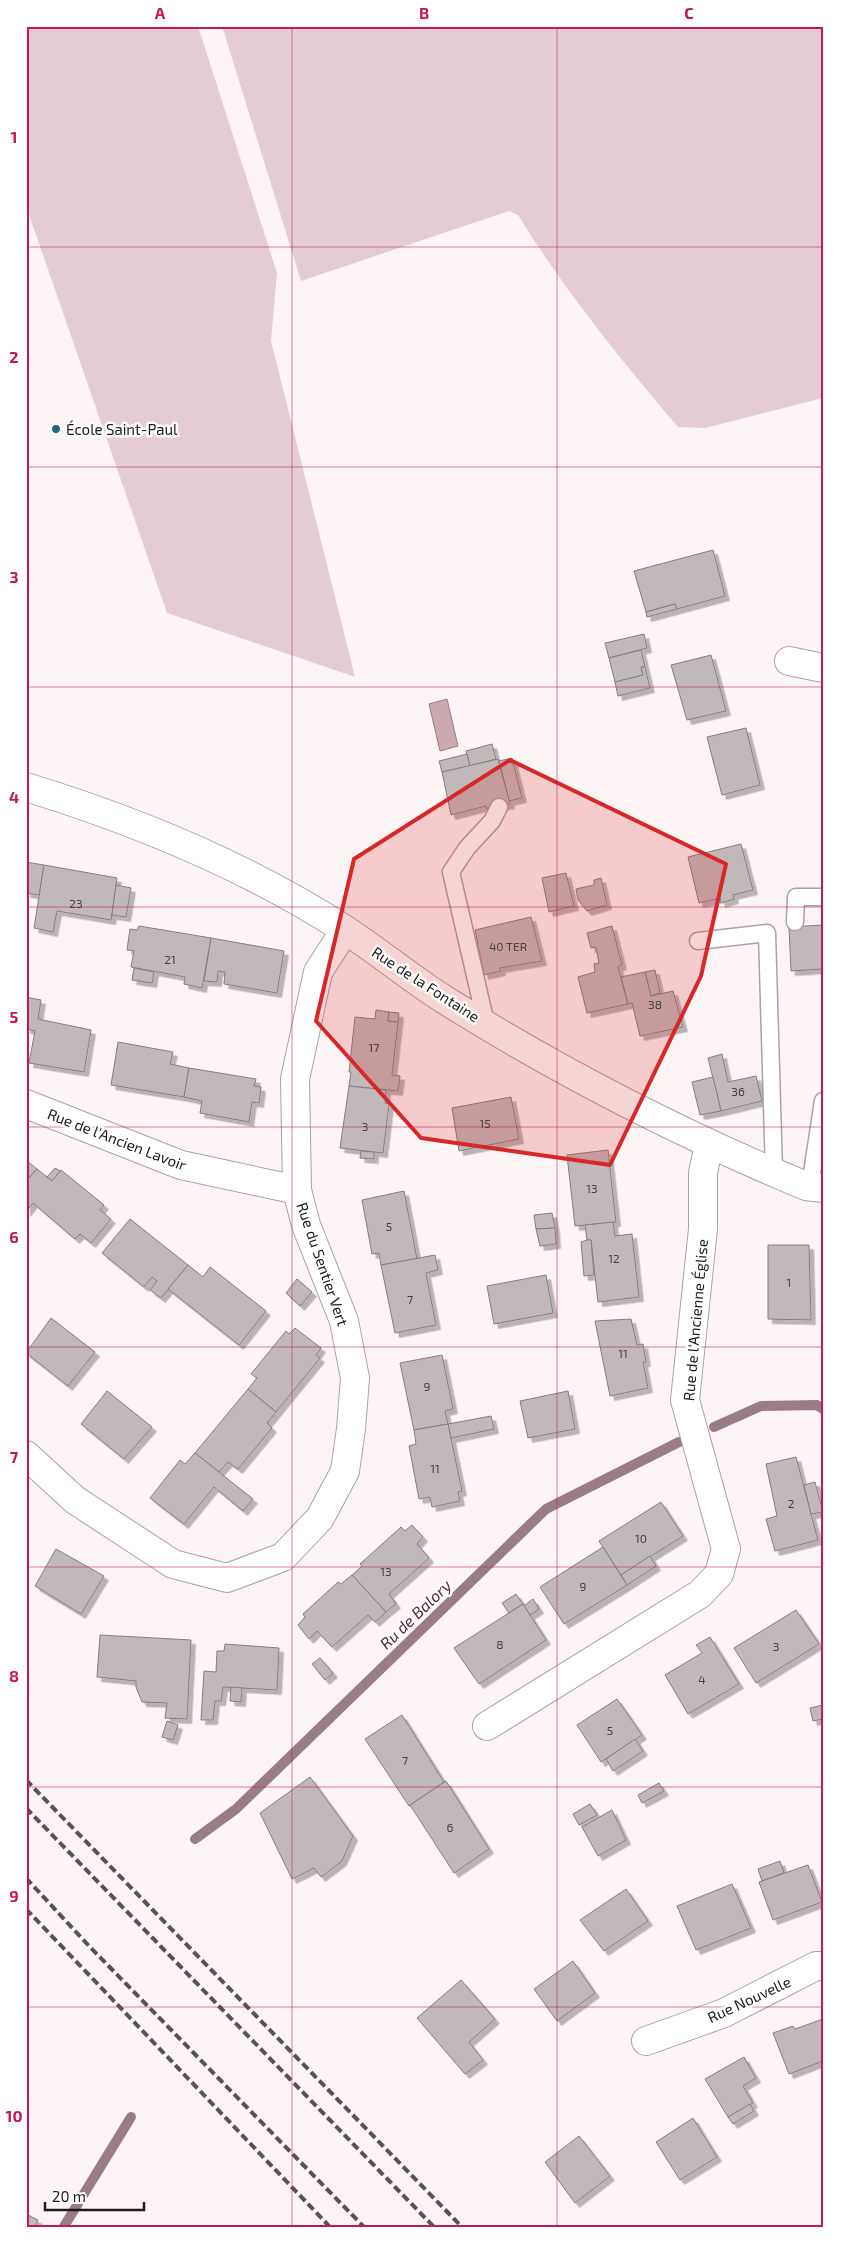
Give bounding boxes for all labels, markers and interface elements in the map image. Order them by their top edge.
text: A [155,3,166,22]
text: B [419,3,429,22]
text: C [684,3,694,22]
text: 1 [11,127,17,146]
text: 2 [9,347,19,366]
place label: École Saint-Paul [66,420,178,438]
marker: École Saint-Paul [50,423,62,435]
text: 3 [9,567,19,586]
text: 4 [9,787,19,806]
house number: 23 [69,896,83,910]
house number: 40 TER [489,939,527,953]
street label: Rue de la Fontaine [369,942,483,1026]
house number: 21 [164,952,176,966]
house number: 38 [648,997,662,1011]
text: 5 [10,1007,19,1026]
house number: 17 [369,1040,379,1054]
house number: 36 [731,1084,745,1098]
street label: Rue de l'Ancien Lavoir [45,1104,189,1174]
house number: 15 [479,1116,491,1130]
house number: 3 [362,1119,368,1133]
house number: 13 [586,1181,598,1195]
street label: Rue du Sentier Vert [293,1200,353,1328]
house number: 5 [386,1219,392,1233]
text: 6 [9,1227,19,1246]
street label: Rue de l'Ancienne Église [679,1238,711,1402]
house number: 12 [608,1251,620,1265]
house number: 1 [787,1275,791,1289]
house number: 7 [407,1292,413,1306]
house number: 11 [618,1346,628,1360]
house number: 9 [424,1379,431,1393]
text: 7 [10,1447,19,1466]
house number: 11 [430,1461,440,1475]
house number: 2 [788,1496,795,1510]
house number: 10 [635,1531,647,1545]
house number: 13 [380,1564,392,1578]
water label: Ru de Balory [375,1575,456,1653]
house number: 9 [580,1579,587,1593]
house number: 8 [496,1637,504,1651]
house number: 3 [773,1639,779,1653]
text: 8 [9,1666,19,1685]
house number: 4 [698,1672,706,1686]
house number: 5 [607,1723,613,1737]
house number: 7 [402,1753,408,1767]
house number: 6 [447,1820,454,1834]
text: 9 [9,1886,19,1905]
street label: Rue Nouvelle [705,1972,793,2026]
text: 10 [5,2106,23,2125]
scale bar [45,2179,144,2211]
text: 20 m [52,2187,86,2205]

